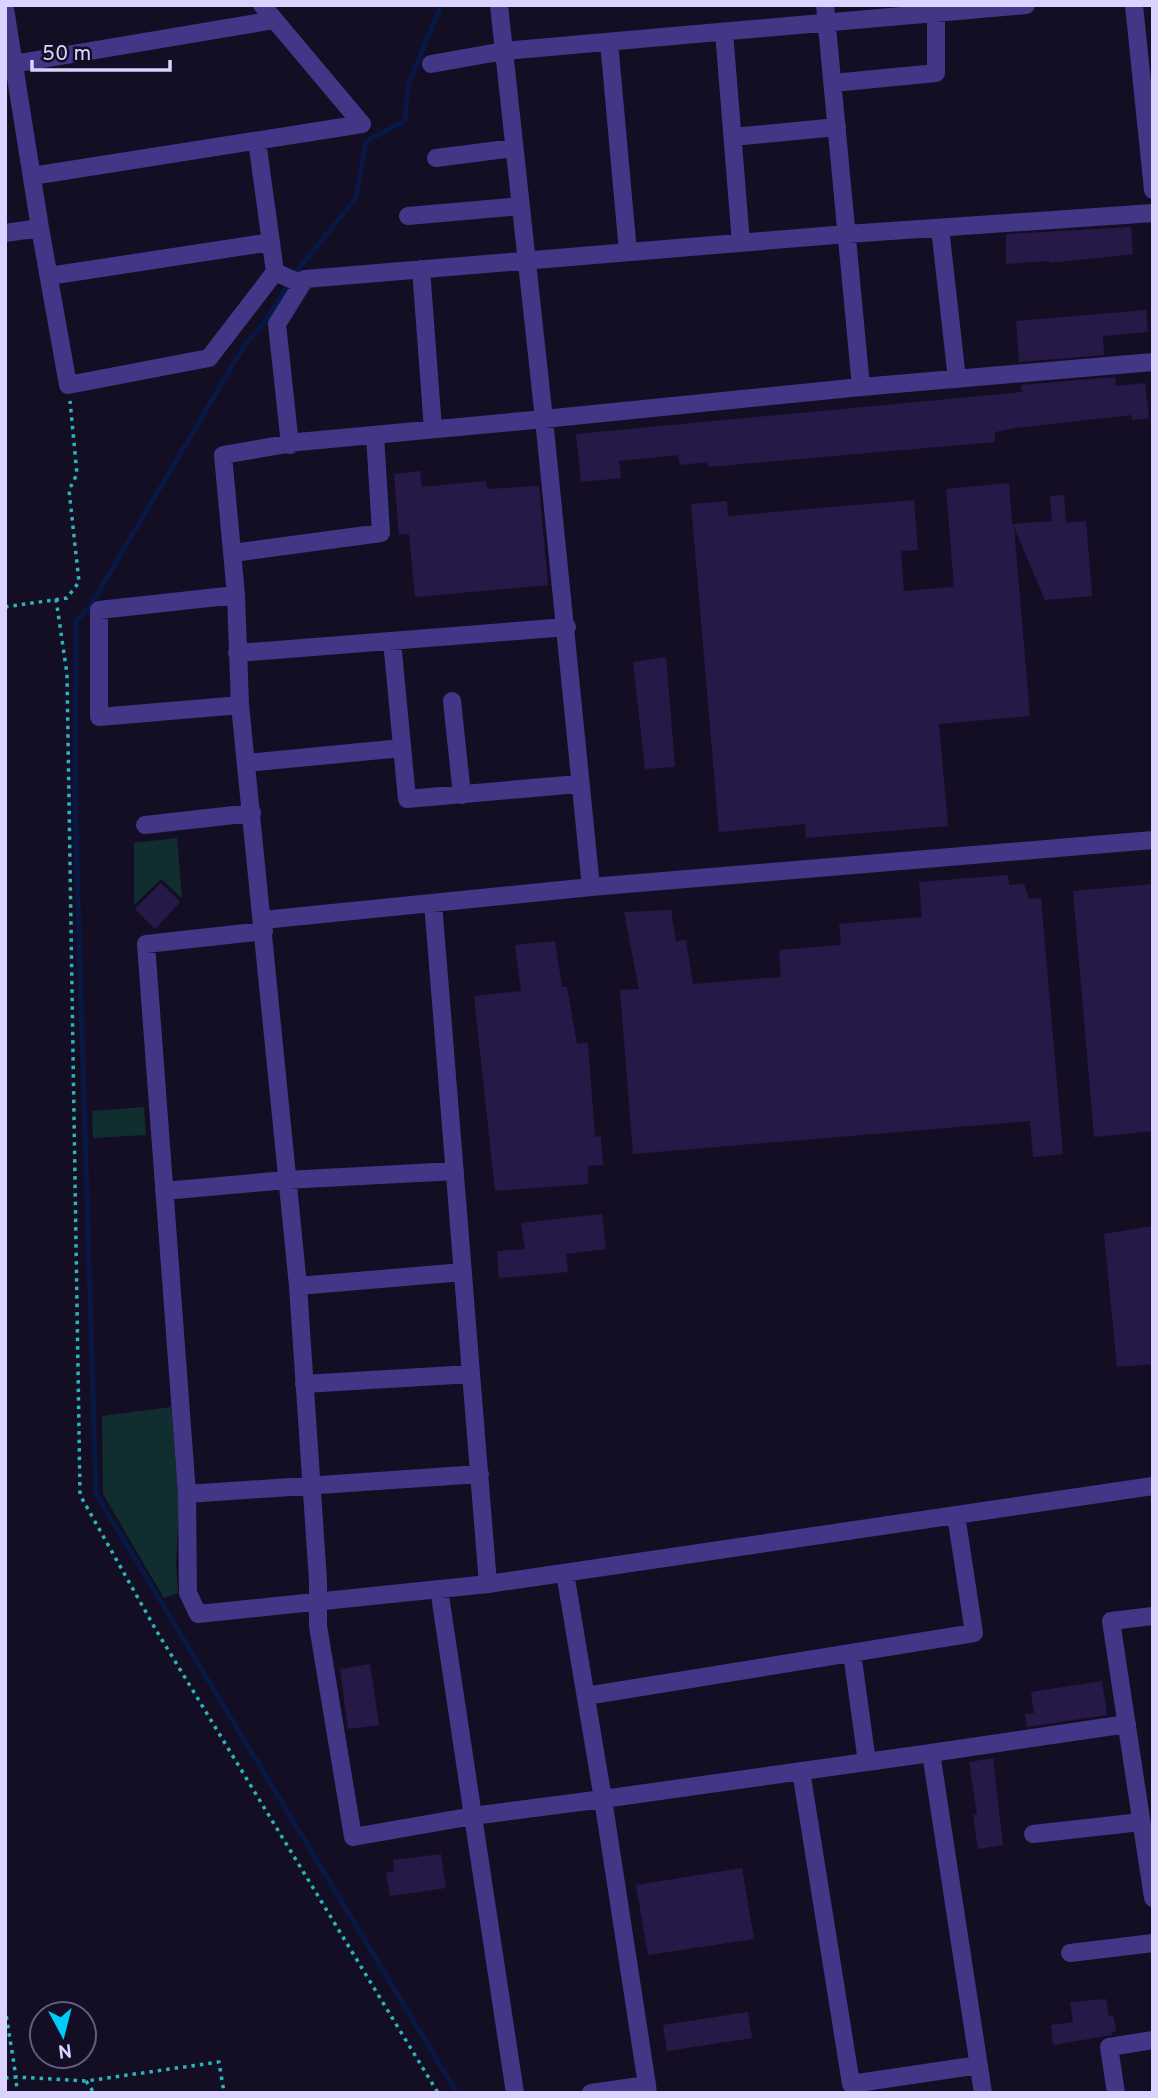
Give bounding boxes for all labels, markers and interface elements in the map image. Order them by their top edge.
scale bar [32,28,170,72]
text: 50 m [42,41,91,68]
north arrow [28,2000,98,2070]
text: N [57,2037,73,2063]

